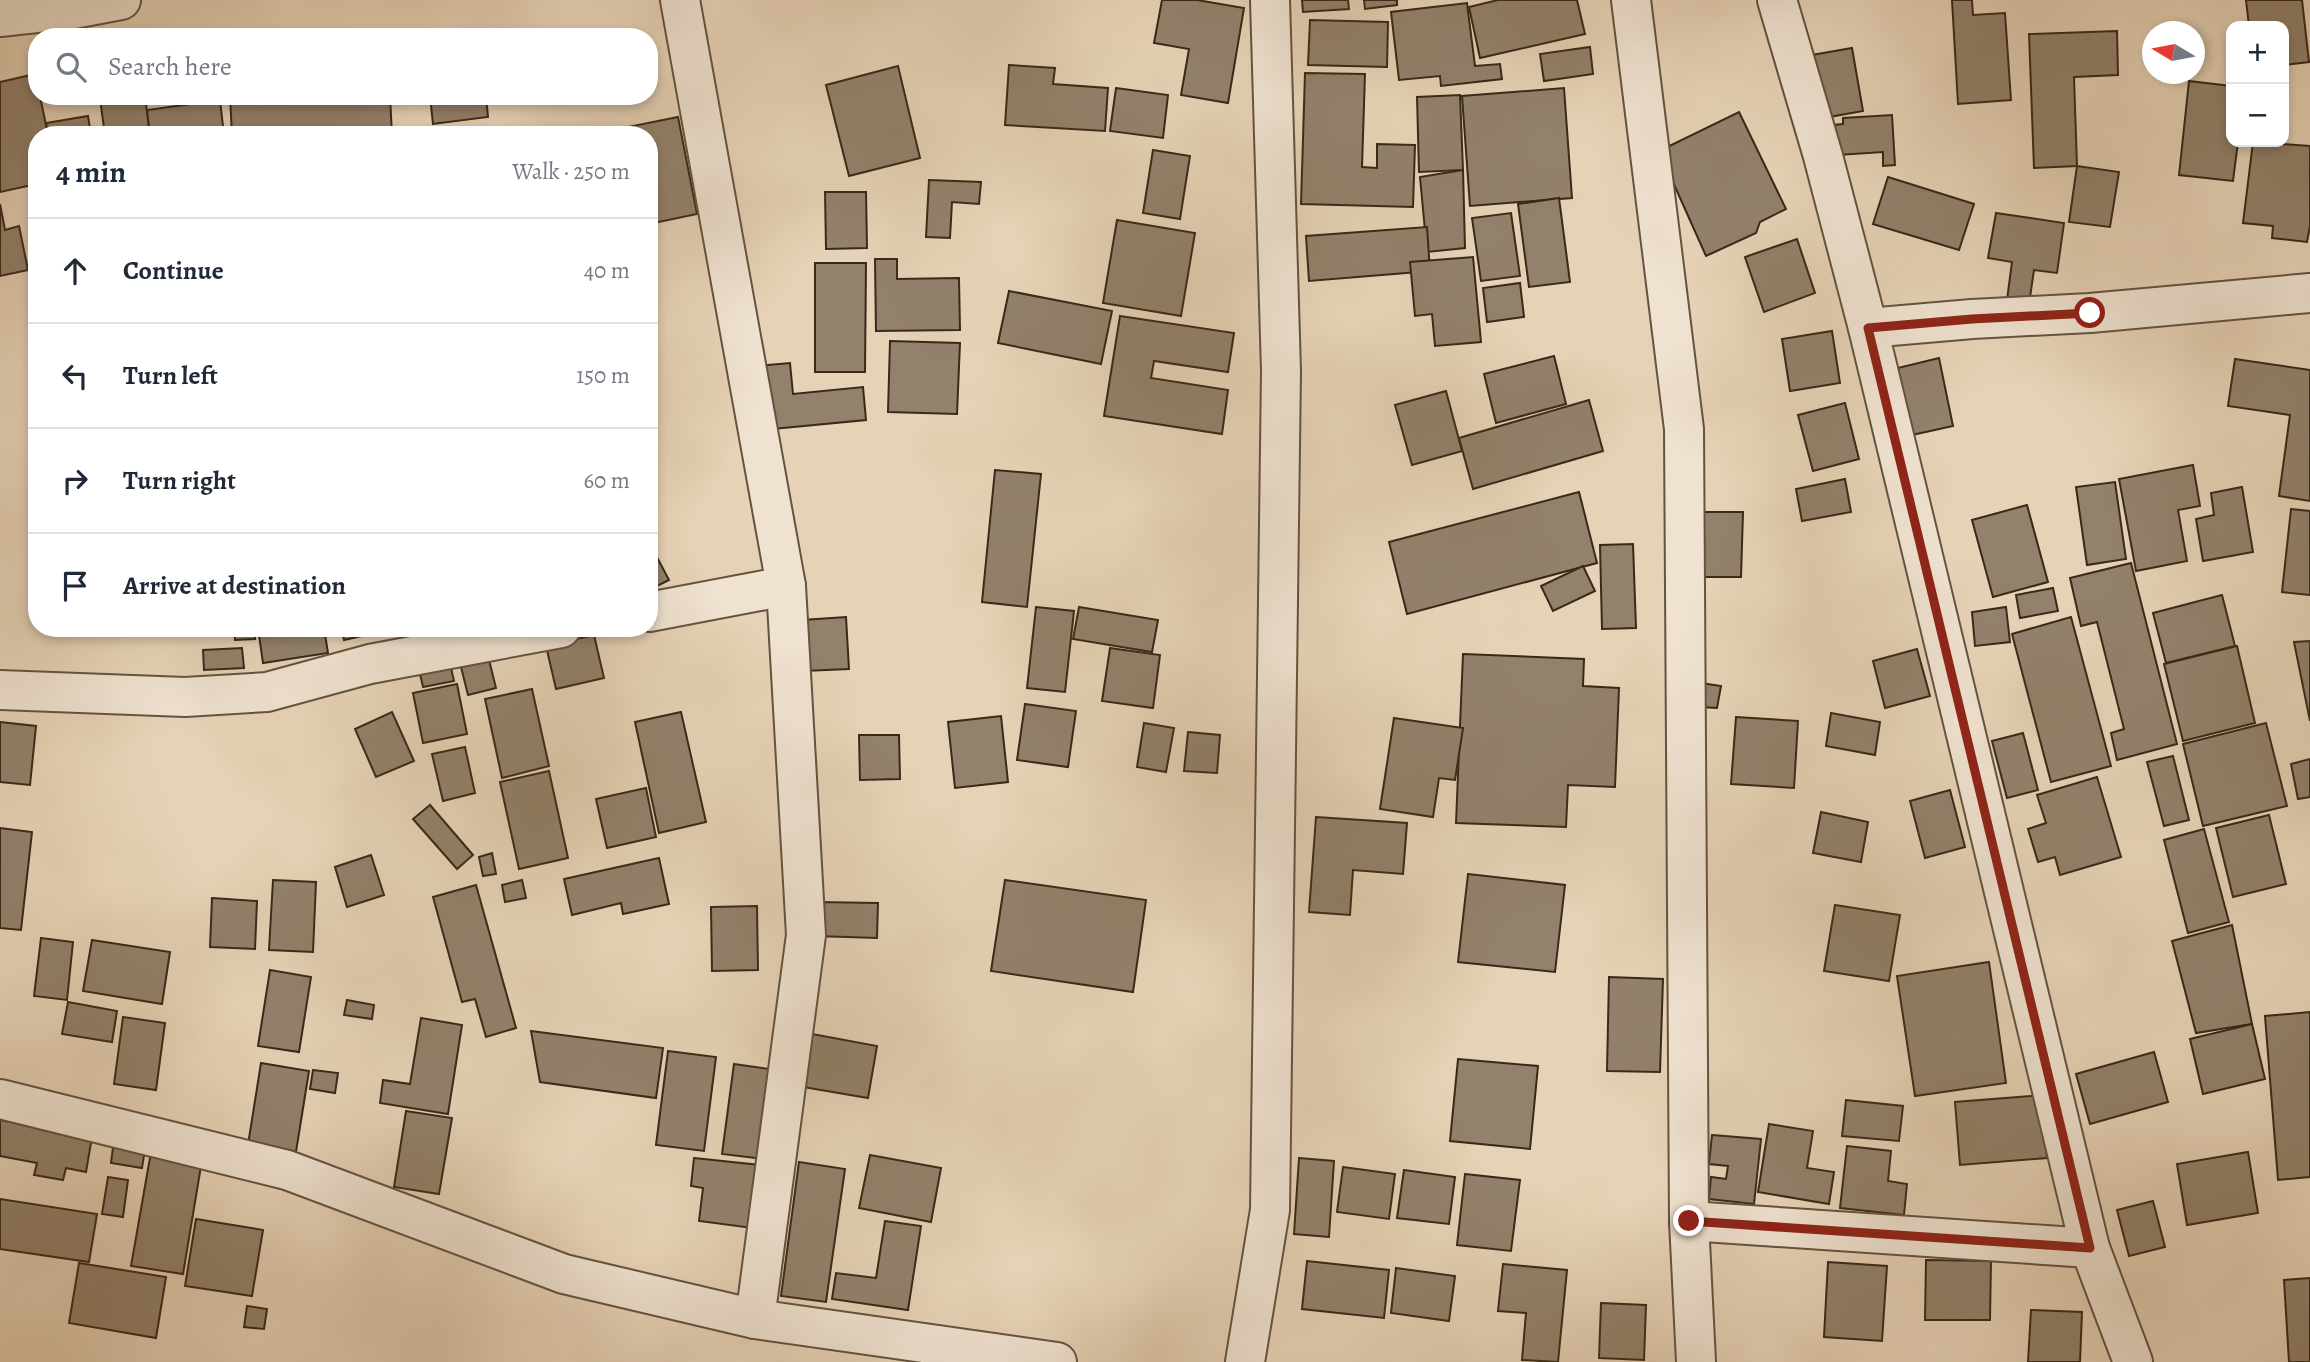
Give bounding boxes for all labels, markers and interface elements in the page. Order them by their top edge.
north arrow [2142,21,2205,84]
map controls [2226,21,2289,147]
button: + [2226,21,2289,84]
search box [28,28,658,105]
icon: search [52,48,90,86]
text: Search here [108,49,232,84]
button: − [2226,84,2289,147]
text: 4 min [56,152,126,192]
text: Walk · 250 m [512,156,630,187]
icon: ahead [56,252,94,290]
text: Continue [123,253,224,288]
text: 40 m [584,255,630,286]
route start [2074,297,2105,328]
icon: left [56,357,94,395]
text: Turn left [123,358,218,393]
text: 150 m [576,360,630,391]
icon: right [56,462,94,500]
text: Turn right [123,463,236,498]
text: 60 m [583,465,630,496]
icon: arrive [56,567,94,605]
text: Arrive at destination [123,568,346,603]
route end [1673,1205,1704,1236]

